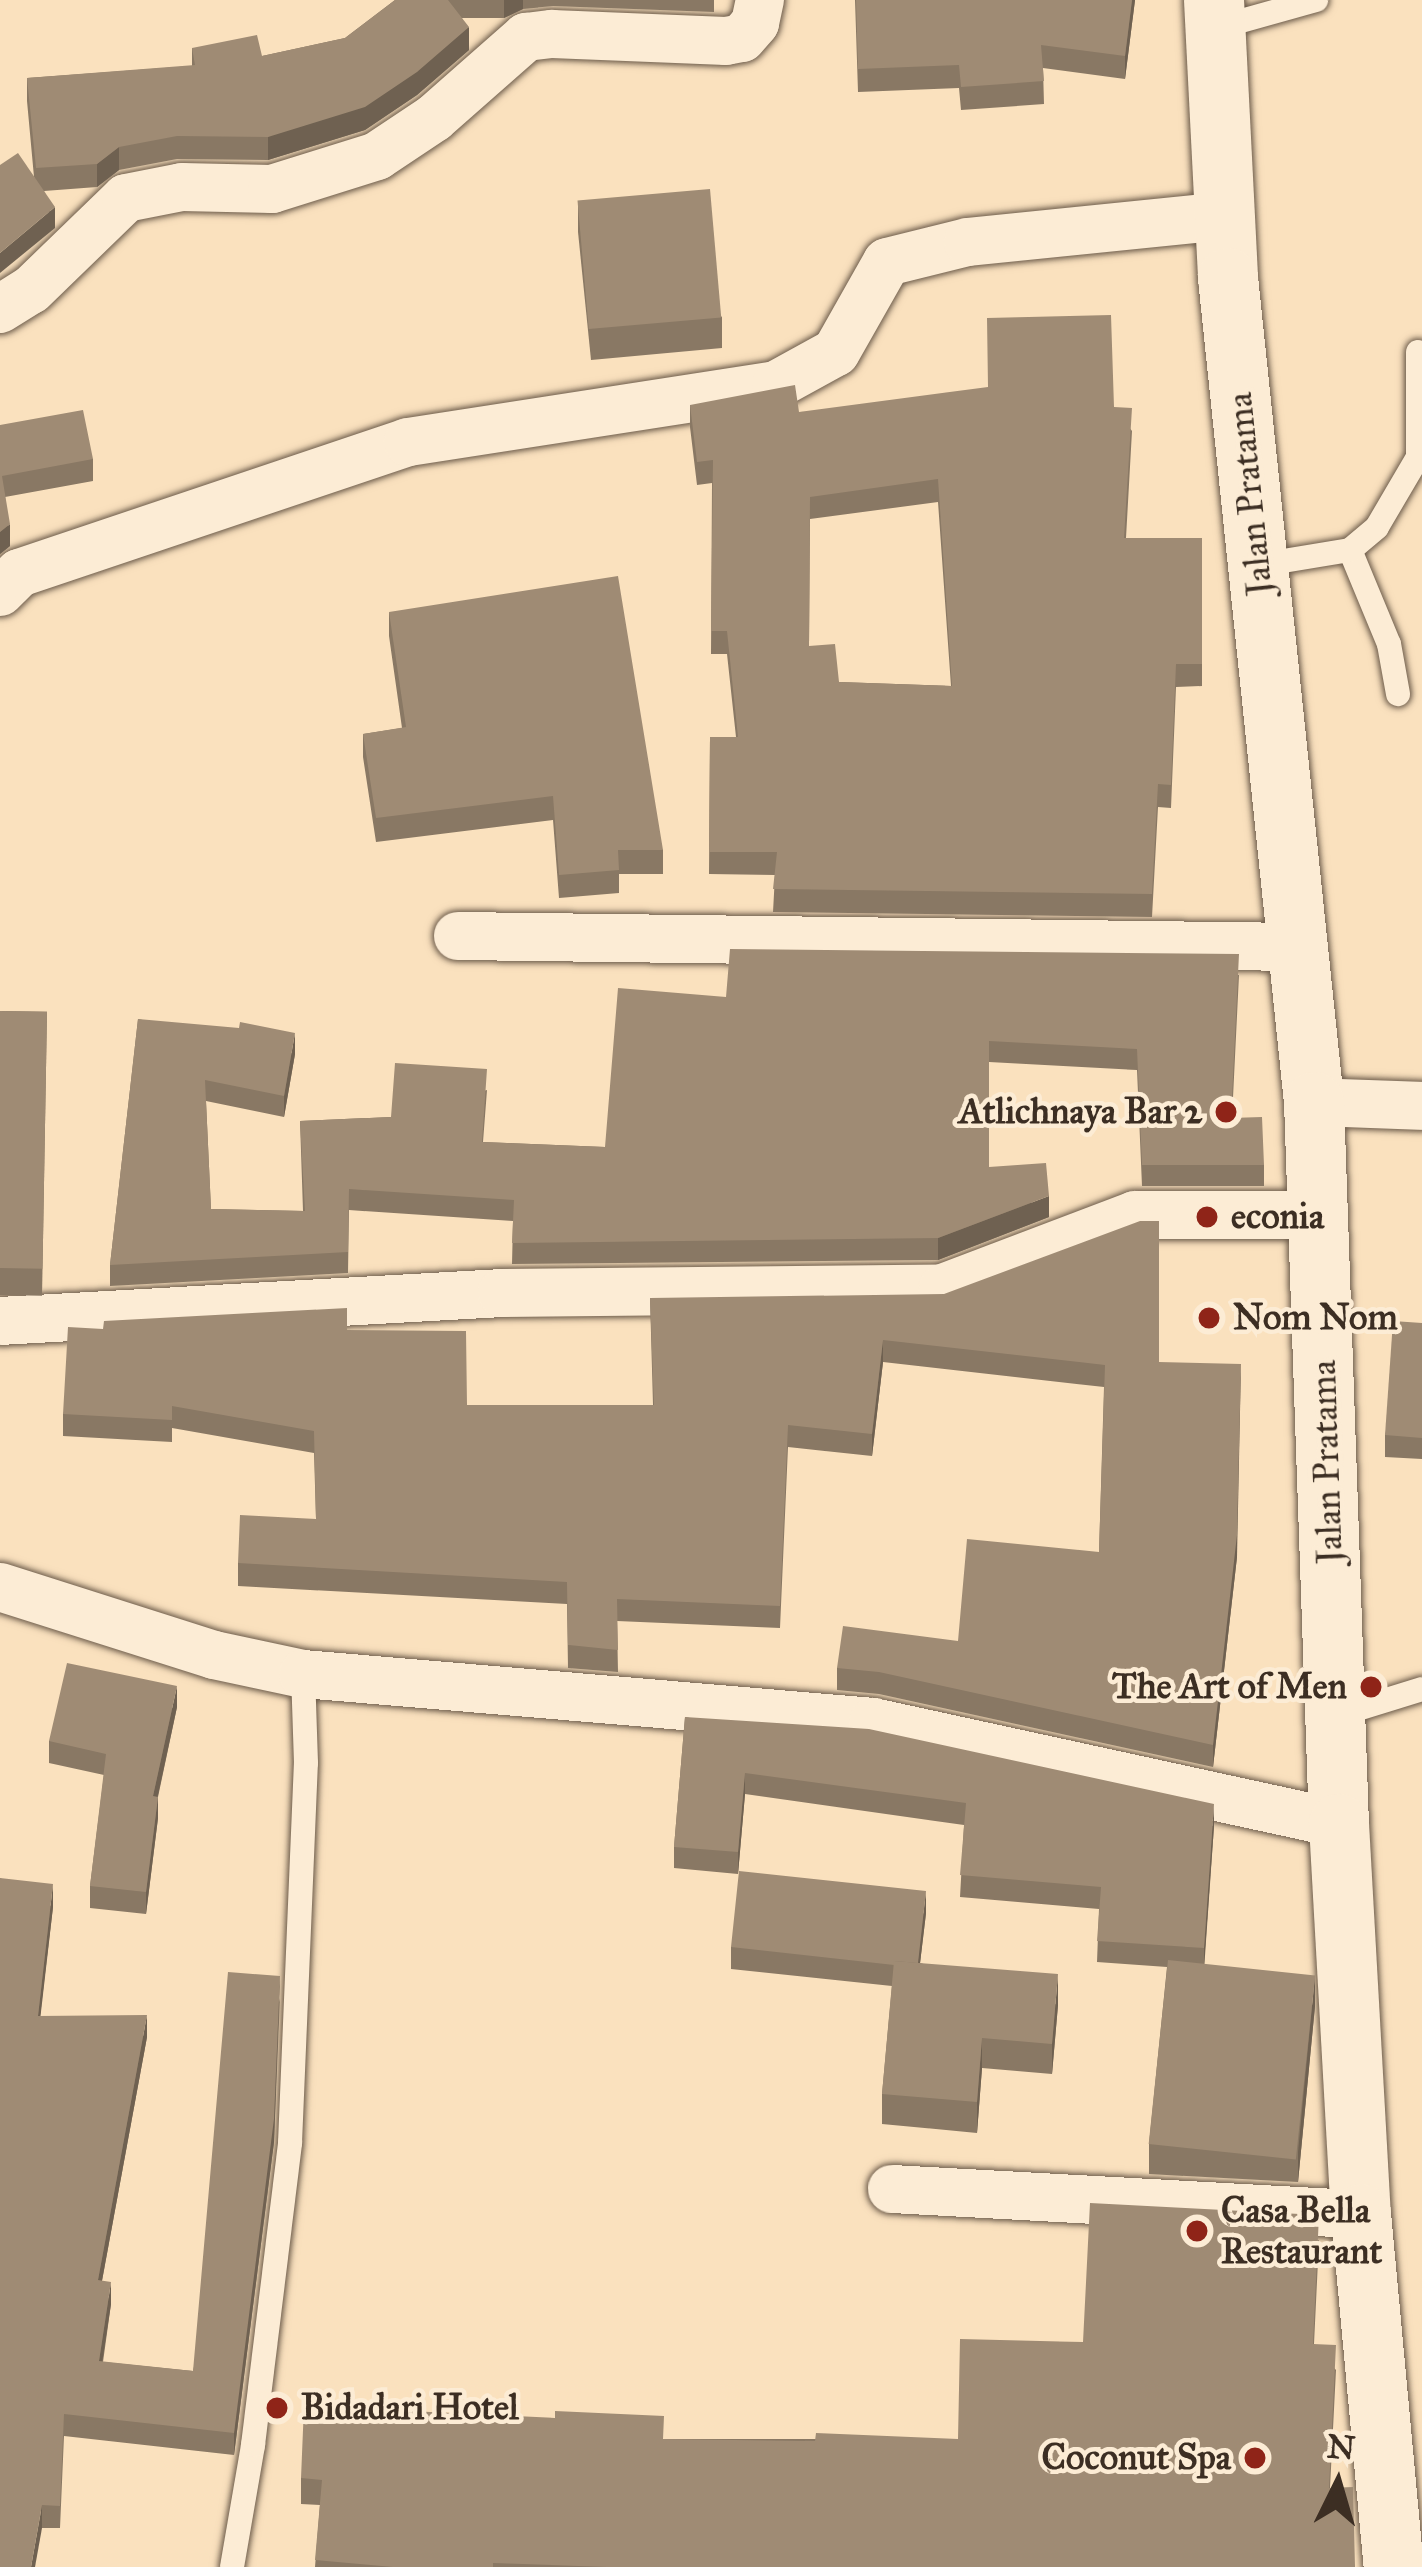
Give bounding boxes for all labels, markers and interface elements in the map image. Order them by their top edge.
street label: Jalan Pratama [1218,391,1282,597]
place label: Atlichnaya Bar 2 [959,1090,1202,1134]
marker: Atlichnaya Bar 2 [1213,1099,1239,1125]
place label: econia [1231,1195,1324,1239]
marker: econia [1194,1204,1220,1230]
place label: Nom Nom [1233,1296,1398,1340]
marker: Nom Nom [1196,1305,1222,1331]
street label: Jalan Pratama [1302,1360,1352,1564]
place label: The Art of Men [1112,1665,1347,1709]
marker: The Art of Men [1358,1674,1384,1700]
place label: Casa Bella Restaurant [1221,2188,1382,2273]
marker: Casa Bella Restaurant [1184,2218,1210,2244]
place label: Bidadari Hotel [301,2386,519,2430]
marker: Bidadari Hotel [264,2395,290,2421]
north arrow [1278,2423,1398,2543]
text: N [1325,2426,1357,2468]
place label: Coconut Spa [1042,2436,1231,2480]
marker: Coconut Spa [1242,2445,1268,2471]

